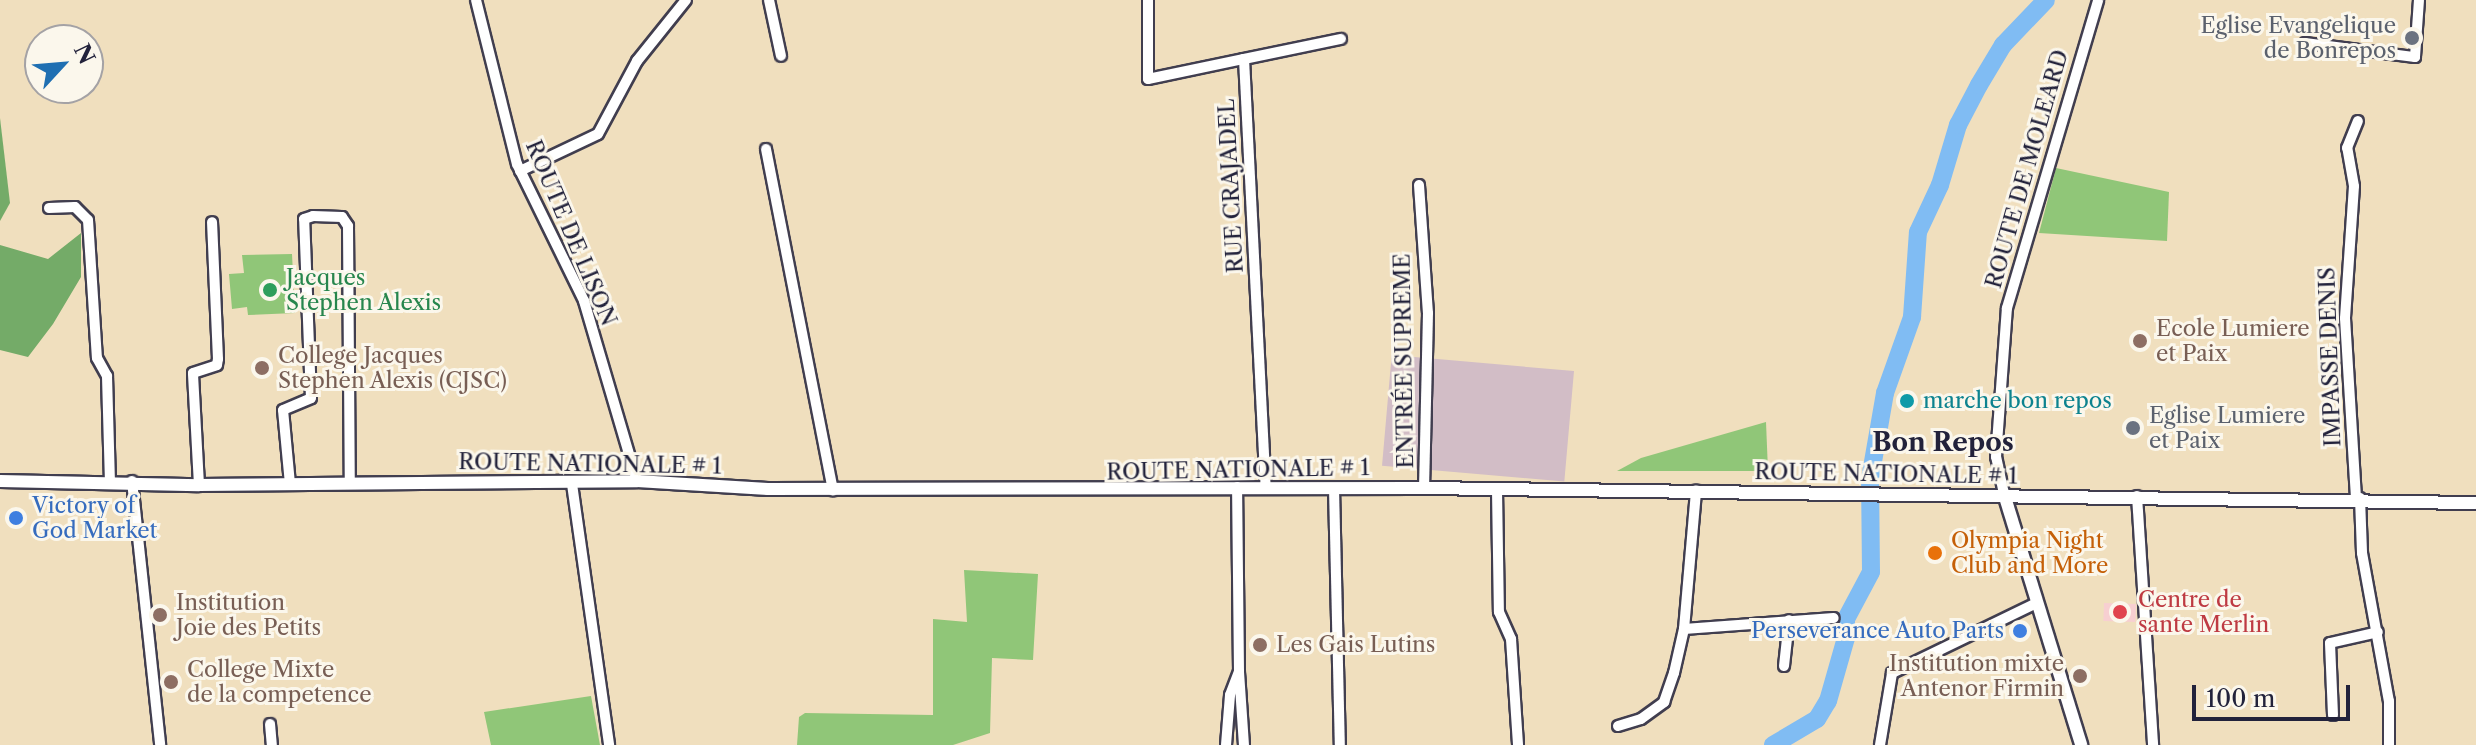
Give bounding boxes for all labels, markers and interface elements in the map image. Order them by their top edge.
place label: Eglise Evangelique de Bonrepos [2200,12,2396,64]
north arrow [24,24,104,104]
marker: Eglise Evangelique de Bonrepos [2403,29,2421,47]
text: N [68,40,101,69]
street label: ROUTE DE MOLEARD [1980,47,2074,291]
street label: RUE CRAJADEL [1213,98,1249,274]
street label: ROUTE DE LISON [520,136,622,330]
street label: ENTRÉE SUPREME [1389,253,1419,469]
place label: Jacques Stephen Alexis [286,264,442,316]
street label: IMPASSE DENIS [2314,267,2346,447]
marker: Jacques Stephen Alexis [261,281,279,299]
place label: Ecole Lumiere et Paix [2156,315,2310,366]
marker: Ecole Lumiere et Paix [2131,332,2149,350]
place label: College Jacques Stephen Alexis (CJSC) [278,342,508,394]
marker: College Jacques Stephen Alexis (CJSC) [253,359,271,377]
place label: marche bon repos [1923,388,2112,414]
marker: marche bon repos [1898,392,1916,410]
place label: Eglise Lumiere et Paix [2149,402,2305,454]
marker: Eglise Lumiere et Paix [2124,419,2142,437]
district label: Bon Repos [1872,427,2014,459]
street label: ROUTE NATIONALE # 1 [458,449,722,479]
street label: ROUTE NATIONALE # 1 [1106,455,1370,485]
street label: ROUTE NATIONALE # 1 [1754,459,2018,489]
place label: Victory of God Market [32,492,157,544]
marker: Victory of God Market [7,509,25,527]
place label: Olympia Night Club and More [1951,527,2108,578]
marker: Olympia Night Club and More [1926,544,1944,562]
place label: Centre de sante Merlin [2138,586,2269,638]
place label: Institution Joie des Petits [176,589,321,640]
marker: Centre de sante Merlin [2109,601,2131,623]
marker: Institution Joie des Petits [151,606,169,624]
place label: Perseverance Auto Parts [1750,618,2004,644]
marker: Perseverance Auto Parts [2011,622,2029,640]
place label: Les Gais Lutins [1276,632,1435,658]
marker: Les Gais Lutins [1251,636,1269,654]
place label: Institution mixte Antenor Firmin [1889,650,2064,702]
place label: College Mixte de la competence [187,656,372,708]
marker: Institution mixte Antenor Firmin [2071,667,2089,685]
scale bar [2196,669,2354,719]
marker: College Mixte de la competence [162,673,180,691]
text: 100 m [2206,684,2275,713]

